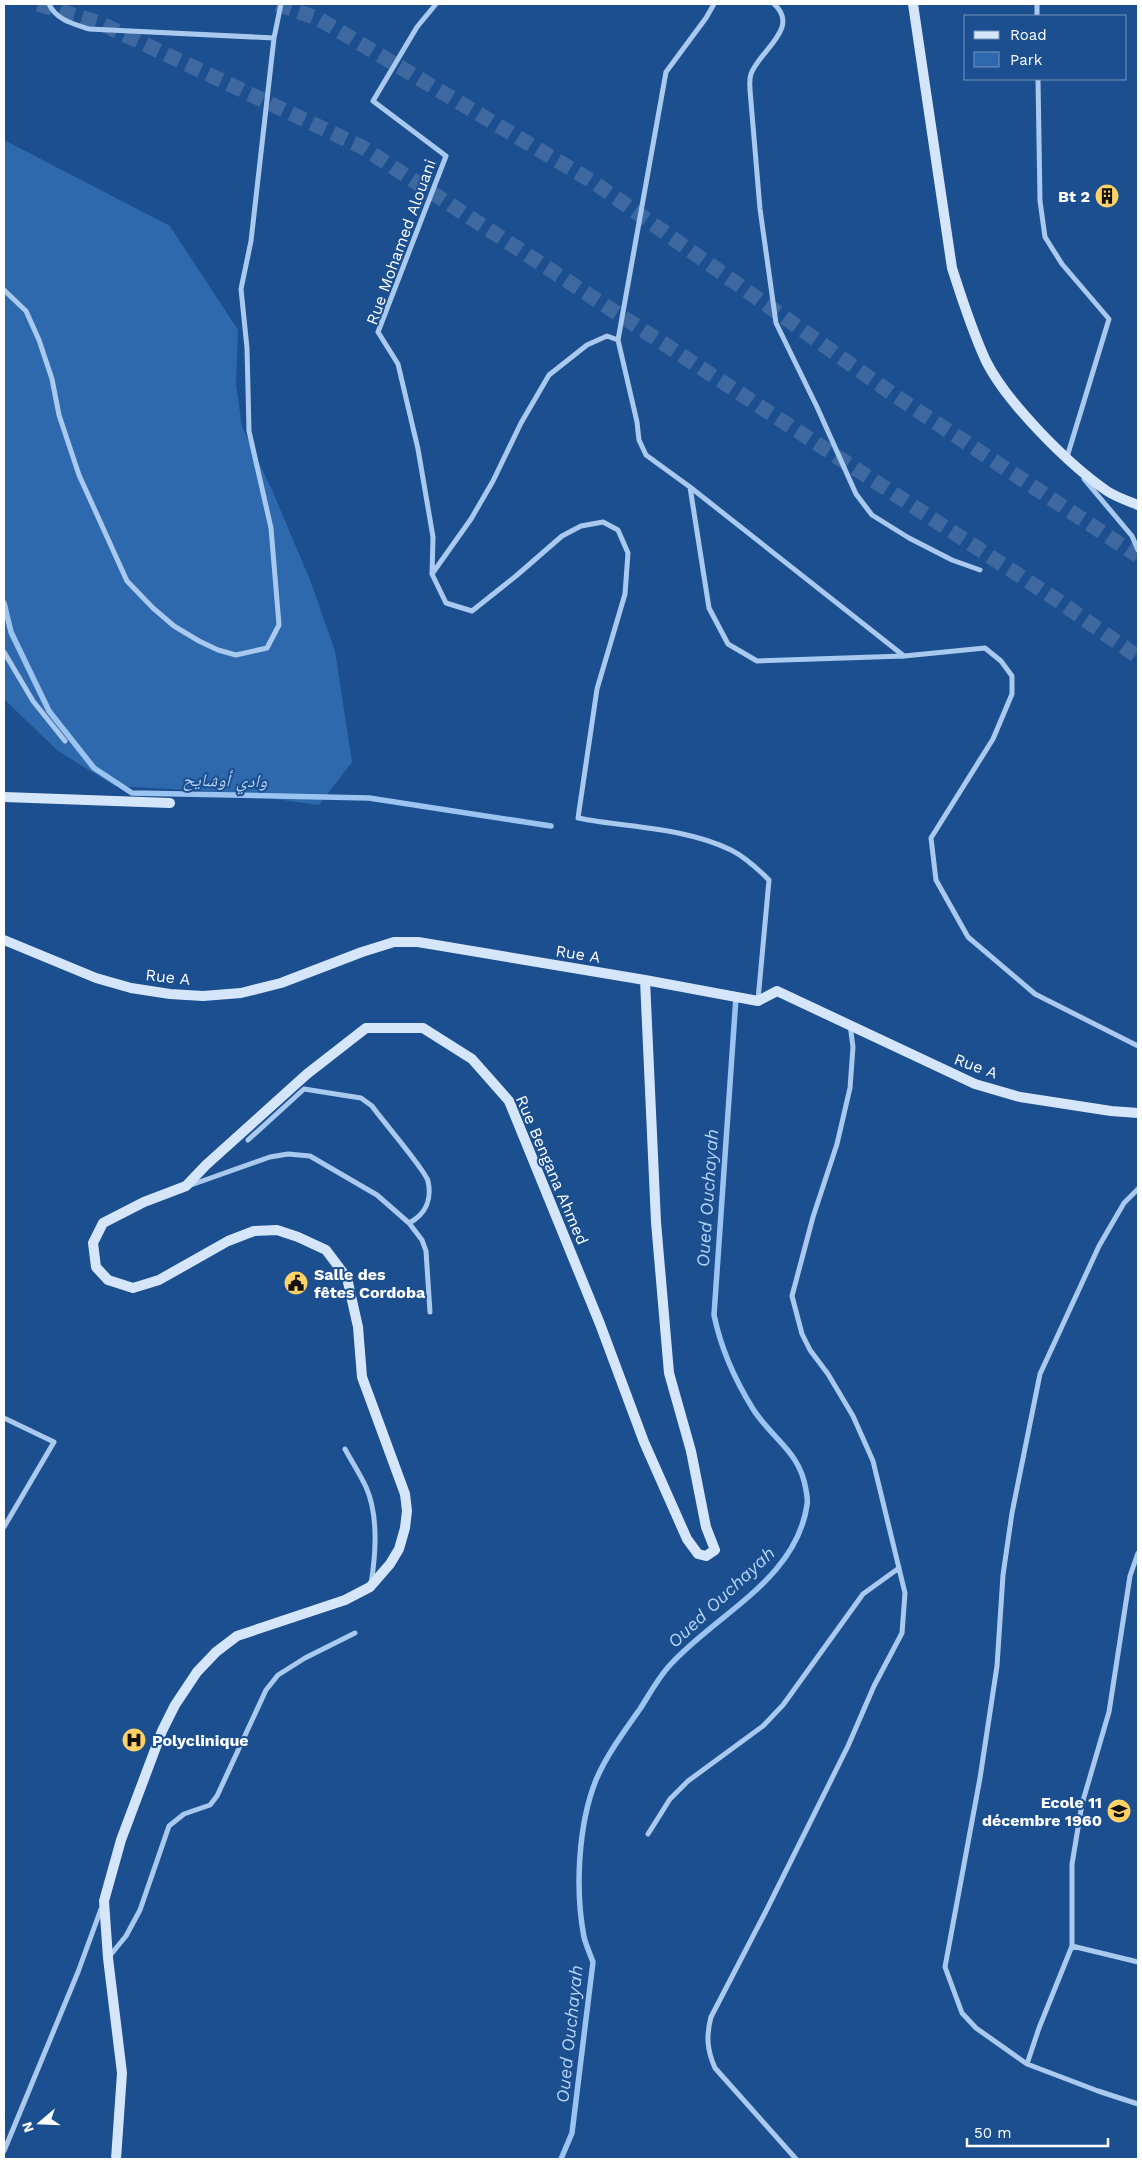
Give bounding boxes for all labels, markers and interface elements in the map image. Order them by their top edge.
legend [964,15,1127,80]
text: Road [1010,26,1047,44]
text: Park [1010,51,1043,69]
street label: Rue Mohamed Alouani [362,157,440,327]
building icon: Bt 2 [1094,183,1120,209]
place label: Bt 2 [1058,187,1090,206]
water label: وادي أوشايح [182,769,268,796]
street label: Rue A [554,941,602,967]
street label: Rue A [145,965,192,989]
street label: Rue A [952,1049,1001,1083]
street label: Rue Bengana Ahmed [512,1092,592,1248]
water label: Oued Ouchayah [692,1128,722,1268]
place label: Salle des fêtes Cordoba [314,1265,426,1302]
public building icon: Salle des fêtes Cordoba [283,1270,309,1296]
water label: Oued Ouchayah [663,1542,779,1652]
hospital icon: Polyclinique [121,1727,147,1753]
place label: Polyclinique [152,1731,249,1750]
place label: Ecole 11 décembre 1960 [982,1793,1102,1830]
school or university icon: Ecole 11 décembre 1960 [1106,1798,1132,1824]
water label: Oued Ouchayah [551,1964,587,2104]
north arrow [15,2098,65,2148]
scale bar [967,2116,1108,2148]
text: N [18,2120,37,2135]
text: 50 m [974,2124,1011,2142]

